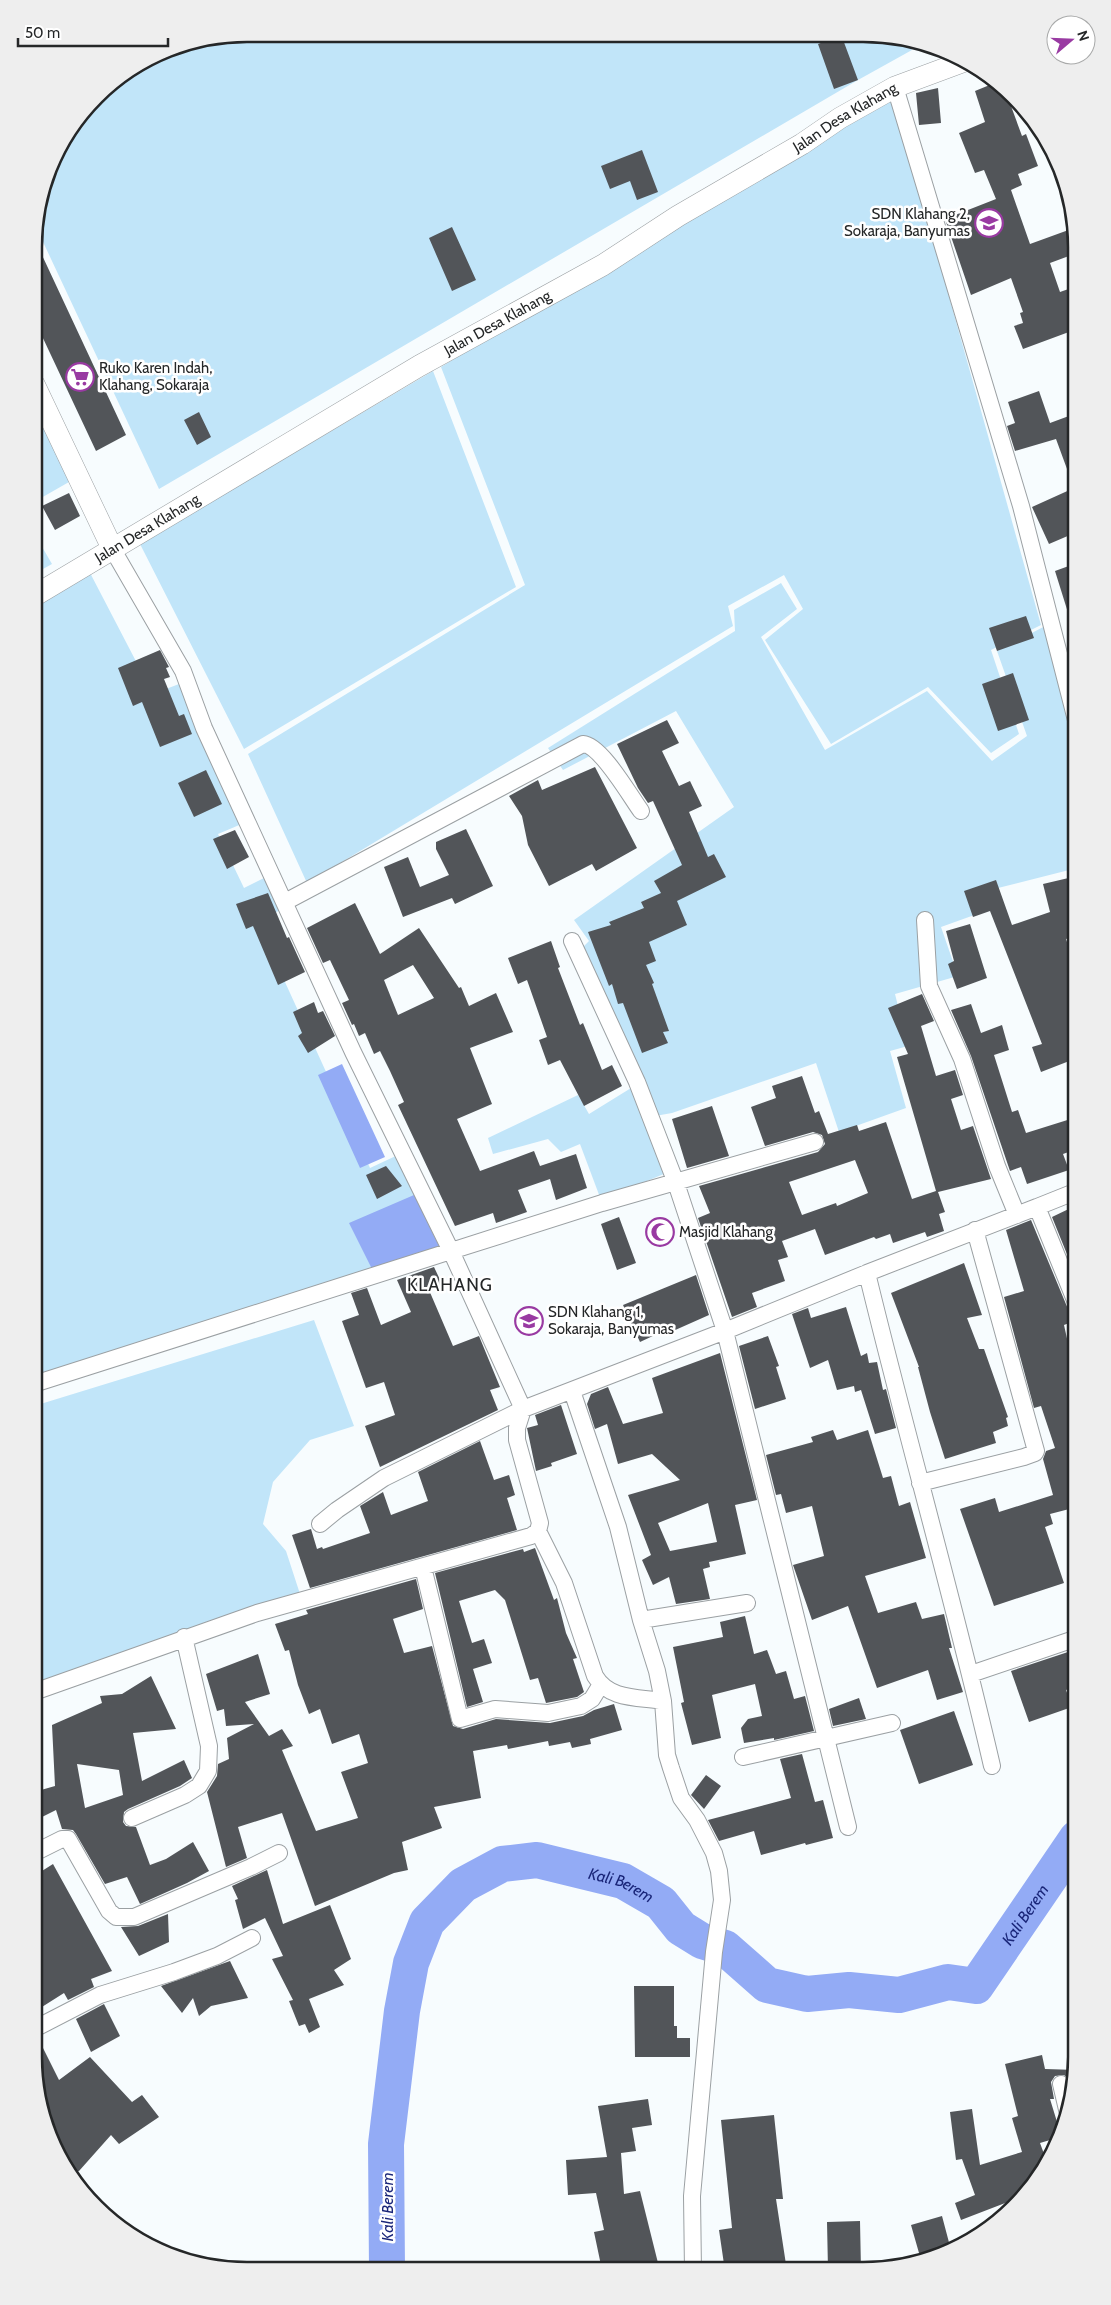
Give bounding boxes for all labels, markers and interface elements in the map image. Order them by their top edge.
scale bar [18,15,168,47]
north arrow [1046,15,1096,65]
text: 50 m [25,24,60,42]
text: N [1073,28,1093,43]
street label: Jalan Desa Klahang [789,78,901,157]
place label: SDN Klahang 2, Sokaraja, Banyumas [844,205,970,240]
school or university icon: SDN Klahang 2, Sokaraja, Banyumas [974,208,1004,238]
street label: Jalan Desa Klahang [440,286,555,360]
place label: Ruko Karen Indah, Klahang, Sokaraja [99,359,212,394]
supermarket icon: Ruko Karen Indah, Klahang, Sokaraja [65,362,95,392]
street label: Jalan Desa Klahang [91,490,204,567]
mosque icon: Masjid Klahang [645,1217,675,1247]
place label: Masjid Klahang [679,1223,774,1241]
district label: KLAHANG [407,1274,493,1296]
place label: SDN Klahang 1, Sokaraja, Banyumas [548,1303,674,1338]
school or university icon: SDN Klahang 1, Sokaraja, Banyumas [514,1306,544,1336]
water label: Kali Berem [587,1864,657,1907]
water label: Kali Berem [998,1881,1053,1949]
water label: Kali Berem [378,2172,397,2241]

